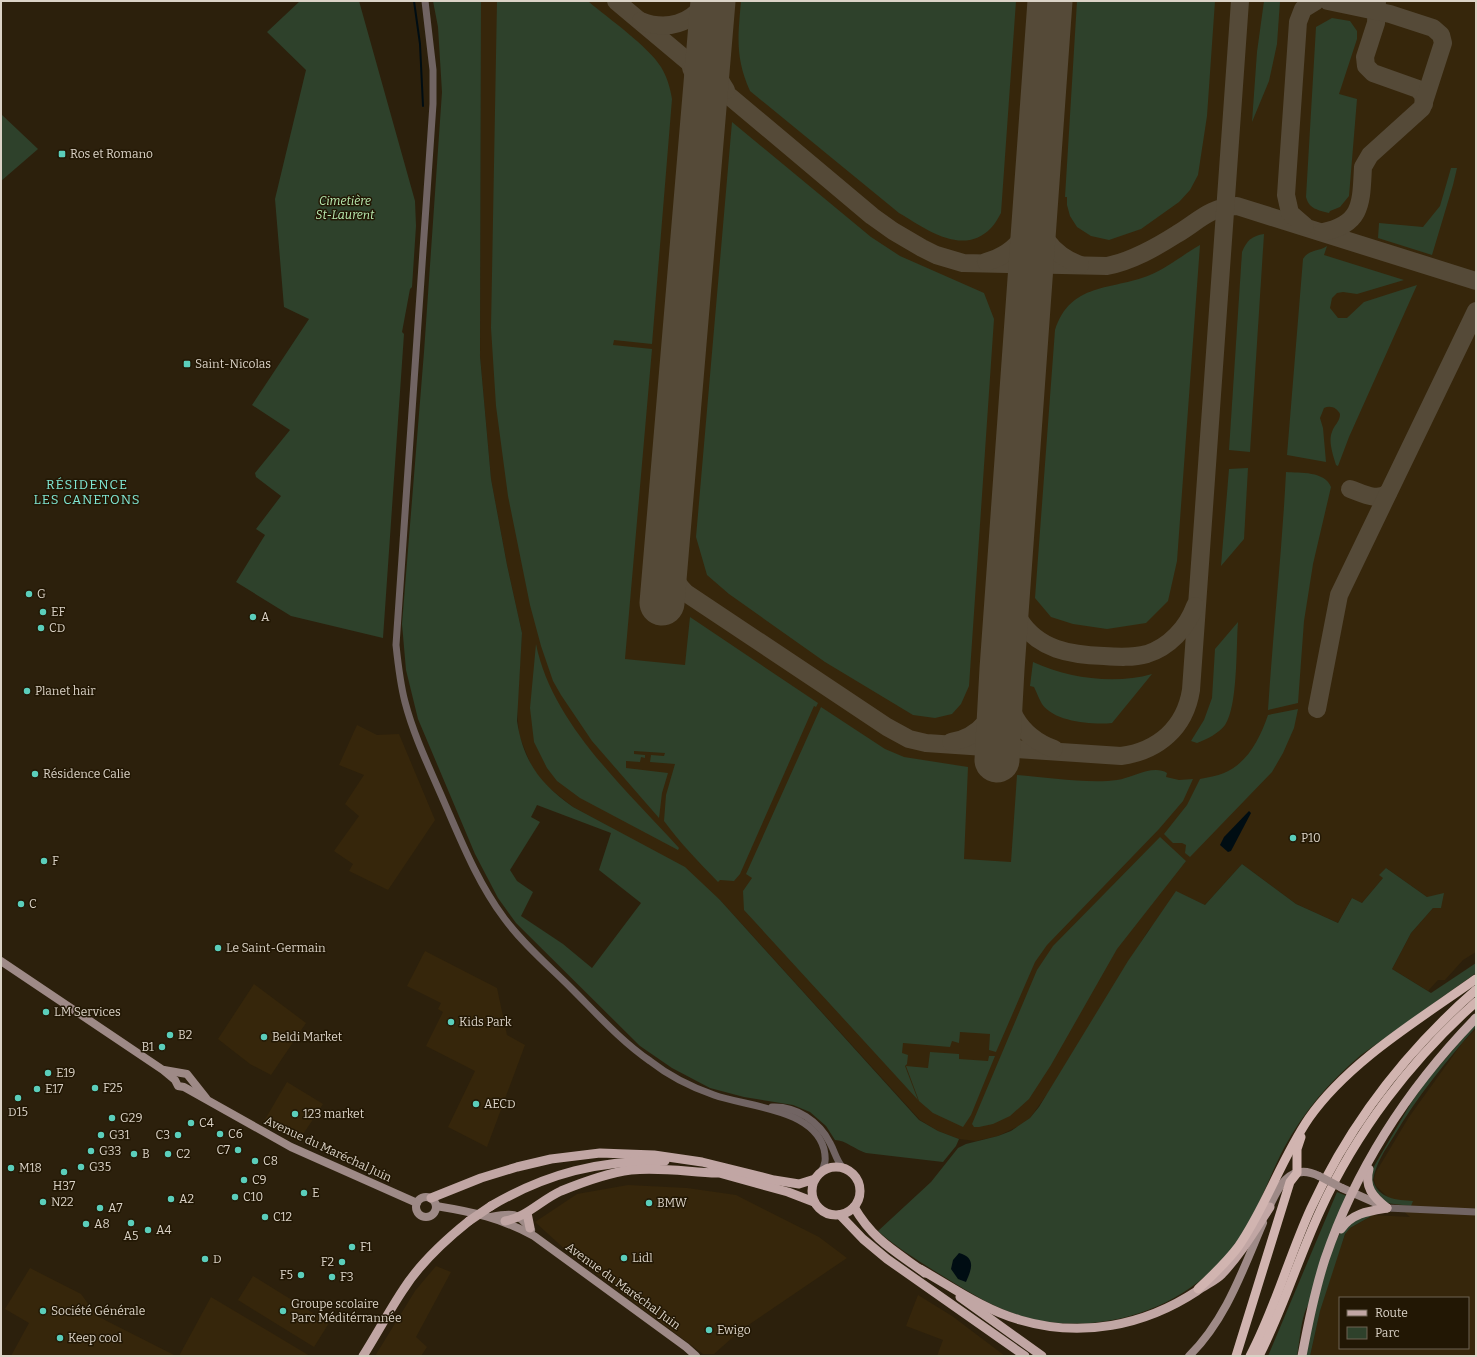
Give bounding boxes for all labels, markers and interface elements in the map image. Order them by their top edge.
place label: Ros et Romano [70,147,153,161]
marker: Ros et Romano [57,149,67,159]
park label: Cimetière St-Laurent [316,194,375,222]
place label: Saint-Nicolas [195,357,271,371]
marker: Saint-Nicolas [182,359,192,369]
district label: RÉSIDENCE LES CANETONS [34,477,141,507]
place label: G [37,587,46,601]
marker: G [24,589,34,599]
place label: EF [51,605,65,619]
marker: EF [38,607,48,617]
place label: A [261,610,270,624]
marker: A [248,612,258,622]
place label: CD [49,621,65,635]
marker: CD [36,623,46,633]
place label: Planet hair [35,684,96,698]
marker: Planet hair [22,686,32,696]
place label: Résidence Calie [43,767,130,781]
marker: Résidence Calie [30,769,40,779]
place label: P10 [1301,831,1321,845]
marker: P10 [1288,833,1298,843]
place label: F [52,854,59,868]
marker: F [39,856,49,866]
place label: C [29,897,37,911]
marker: C [16,899,26,909]
place label: Le Saint-Germain [226,941,326,955]
marker: Le Saint-Germain [213,943,223,953]
place label: LM Services [54,1005,121,1019]
marker: LM Services [41,1007,51,1017]
place label: Kids Park [459,1015,512,1029]
marker: Kids Park [446,1017,456,1027]
place label: B2 [178,1028,192,1042]
marker: B2 [165,1030,175,1040]
place label: Beldi Market [272,1030,343,1044]
marker: Beldi Market [259,1032,269,1042]
place label: B1 [141,1040,154,1054]
marker: B1 [157,1042,167,1052]
place label: E19 [56,1066,75,1080]
marker: E19 [43,1068,53,1078]
place label: F25 [103,1081,123,1095]
place label: E17 [45,1082,63,1096]
marker: F25 [90,1083,100,1093]
marker: E17 [32,1084,42,1094]
marker: D15 [13,1093,23,1103]
place label: AECD [484,1097,516,1111]
marker: AECD [471,1099,481,1109]
place label: D15 [8,1105,28,1119]
place label: 123 market [303,1107,365,1121]
marker: 123 market [290,1109,300,1119]
place label: G29 [120,1111,142,1125]
marker: G29 [107,1113,117,1123]
street label: Avenue du Maréchal Juin [262,1113,394,1185]
place label: C4 [199,1116,214,1130]
marker: C4 [186,1118,196,1128]
place label: C6 [228,1127,243,1141]
place label: G31 [109,1128,130,1142]
place label: C3 [156,1128,170,1142]
marker: C6 [215,1129,225,1139]
marker: G31 [96,1130,106,1140]
marker: C3 [173,1130,183,1140]
place label: C7 [216,1143,230,1157]
place label: G33 [99,1144,121,1158]
marker: C7 [233,1145,243,1155]
marker: G33 [86,1146,96,1156]
place label: B [142,1147,150,1161]
place label: C2 [176,1147,190,1161]
marker: B [129,1149,139,1159]
marker: C2 [163,1149,173,1159]
place label: C8 [263,1154,278,1168]
marker: C8 [250,1156,260,1166]
place label: G35 [89,1160,111,1174]
place label: M18 [19,1161,42,1175]
marker: G35 [76,1162,86,1172]
marker: M18 [6,1163,16,1173]
marker: H37 [59,1167,69,1177]
place label: C9 [252,1173,267,1187]
marker: C9 [239,1175,249,1185]
place label: H37 [53,1179,75,1193]
place label: E [312,1186,319,1200]
marker: E [299,1188,309,1198]
place label: C10 [243,1190,263,1204]
place label: A2 [179,1192,194,1206]
marker: C10 [230,1192,240,1202]
marker: A2 [166,1194,176,1204]
place label: N22 [51,1195,74,1209]
place label: BMW [657,1196,688,1210]
marker: N22 [38,1197,48,1207]
marker: BMW [644,1198,654,1208]
place label: A7 [108,1201,123,1215]
marker: A7 [95,1203,105,1213]
place label: C12 [273,1210,292,1224]
marker: C12 [260,1212,270,1222]
place label: A8 [94,1217,110,1231]
marker: A5 [126,1218,136,1228]
marker: A8 [81,1219,91,1229]
place label: A4 [156,1223,172,1237]
marker: A4 [143,1225,153,1235]
place label: A5 [124,1229,138,1243]
place label: F1 [360,1240,372,1254]
street label: Avenue du Maréchal Juin [563,1240,683,1333]
marker: F1 [347,1242,357,1252]
place label: Lidl [632,1251,653,1265]
place label: D [213,1252,222,1266]
marker: Lidl [619,1253,629,1263]
marker: D [200,1254,210,1264]
place label: F2 [321,1255,334,1269]
marker: F2 [337,1257,347,1267]
place label: F5 [280,1268,293,1282]
marker: F5 [296,1270,306,1280]
place label: F3 [340,1270,354,1284]
marker: F3 [327,1272,337,1282]
place label: Groupe scolaire Parc Méditérrannée [291,1297,401,1325]
legend [1339,1297,1469,1349]
place label: Société Générale [51,1304,145,1318]
marker: Société Générale [38,1306,48,1316]
marker: Groupe scolaire Parc Méditérrannée [278,1306,288,1316]
text: Route [1375,1306,1408,1320]
place label: Ewigo [717,1323,751,1337]
marker: Ewigo [704,1325,714,1335]
text: Parc [1375,1326,1400,1340]
place label: Keep cool [68,1331,122,1345]
marker: Keep cool [55,1333,65,1343]

